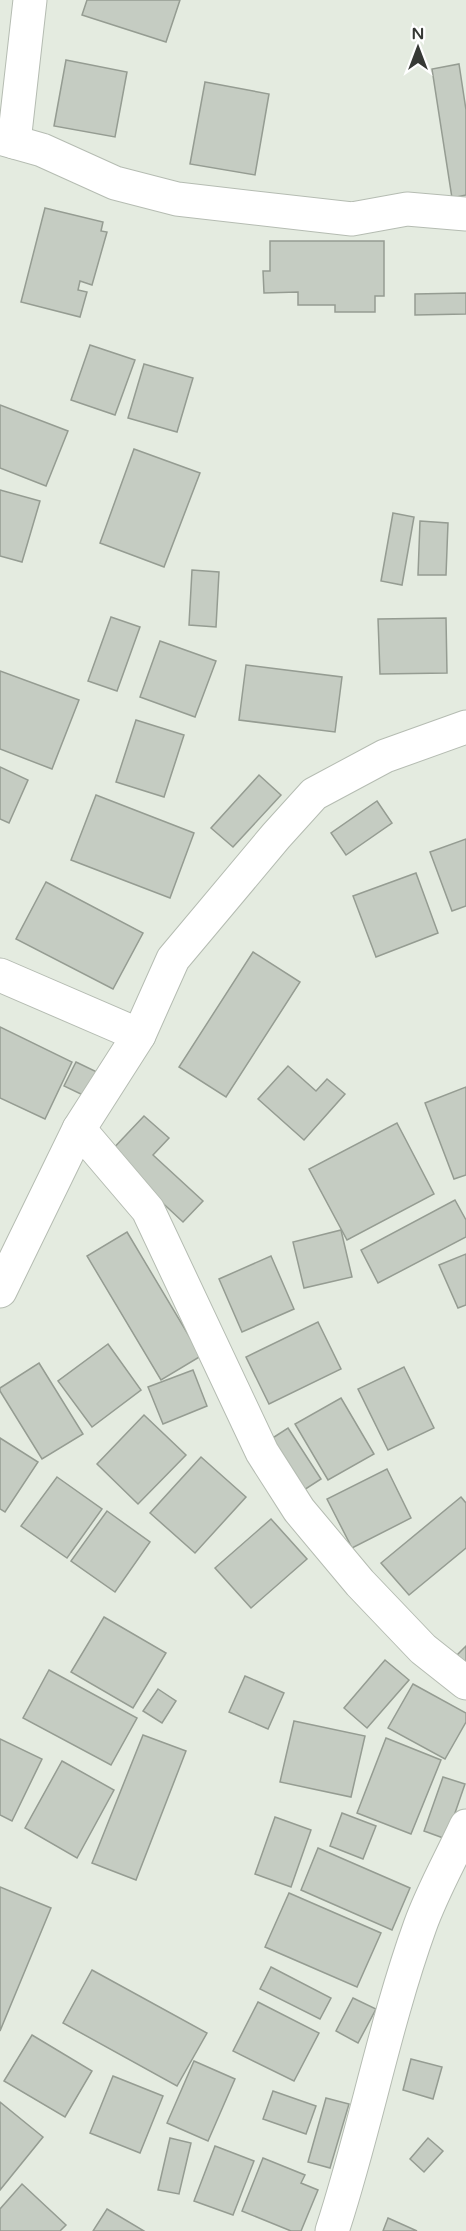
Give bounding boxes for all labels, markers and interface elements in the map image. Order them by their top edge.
north arrow [388,18,448,78]
text: N [412,24,424,44]

